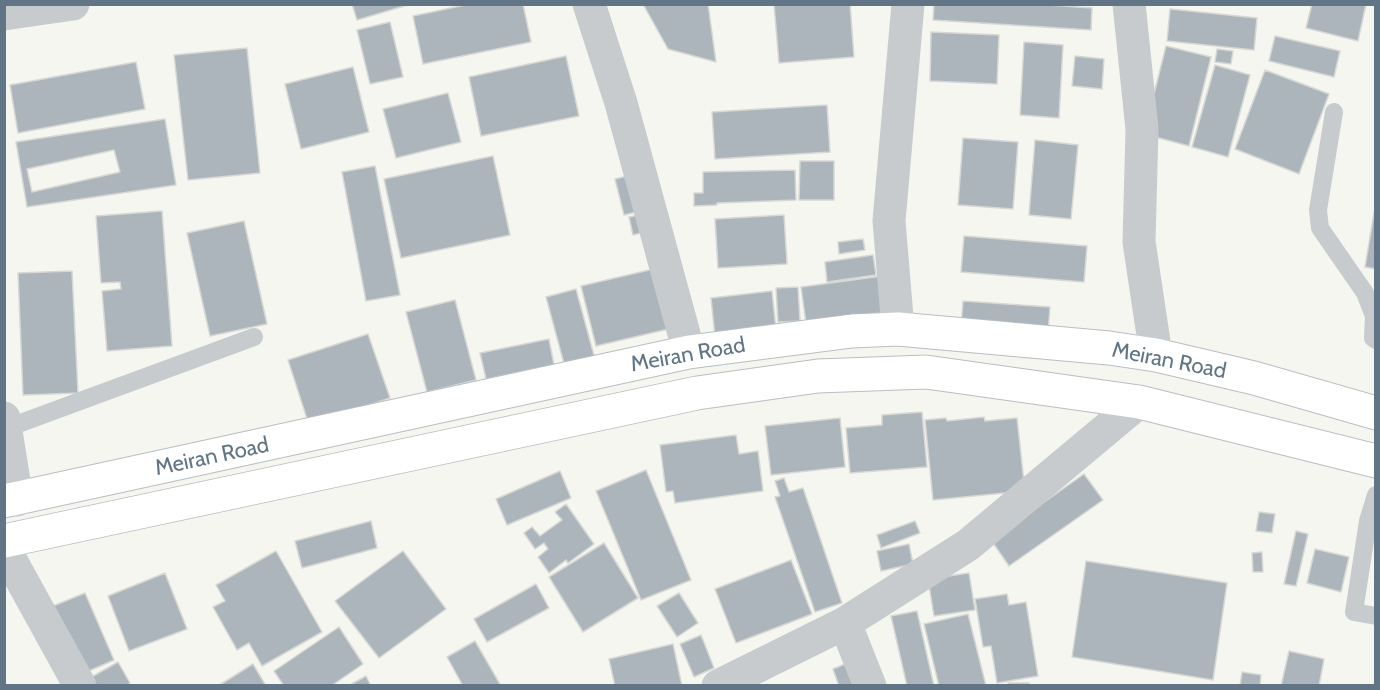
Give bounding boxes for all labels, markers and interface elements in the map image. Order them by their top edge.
street label: Meiran Road [629,332,747,378]
street label: Meiran Road [1110,337,1228,385]
street label: Meiran Road [153,432,271,482]

